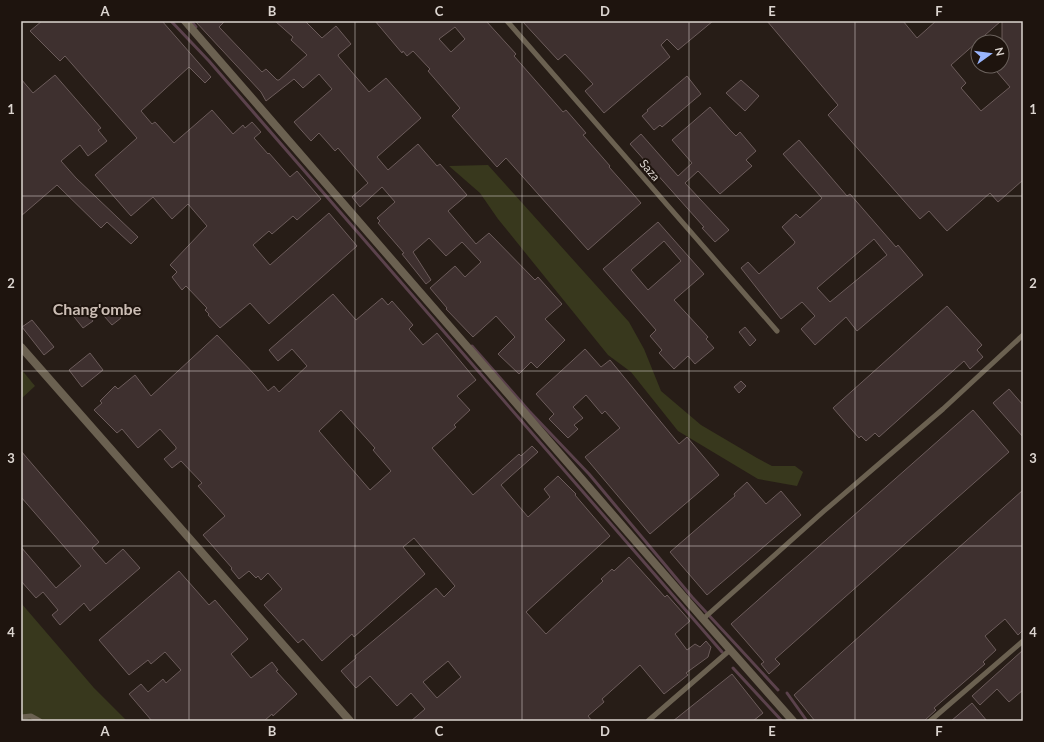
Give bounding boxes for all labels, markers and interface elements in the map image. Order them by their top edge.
text: A [99,3,110,19]
text: B [268,3,277,19]
text: C [435,3,444,19]
text: D [600,3,610,19]
text: E [768,3,776,19]
text: F [935,3,943,19]
north arrow [970,34,1010,74]
text: N [993,46,1008,57]
text: 1 [7,101,15,117]
text: 1 [1029,101,1037,117]
street label: Saza [637,156,663,184]
text: 2 [7,275,15,291]
text: 2 [1029,275,1037,291]
district label: Chang'ombe [53,299,142,318]
text: 3 [7,450,15,466]
text: 3 [1029,450,1037,466]
text: 4 [7,624,15,640]
text: 4 [1029,624,1037,640]
text: A [99,723,110,739]
text: B [268,723,277,739]
text: C [435,723,444,739]
text: D [600,723,610,739]
text: E [768,723,776,739]
text: F [935,723,943,739]

